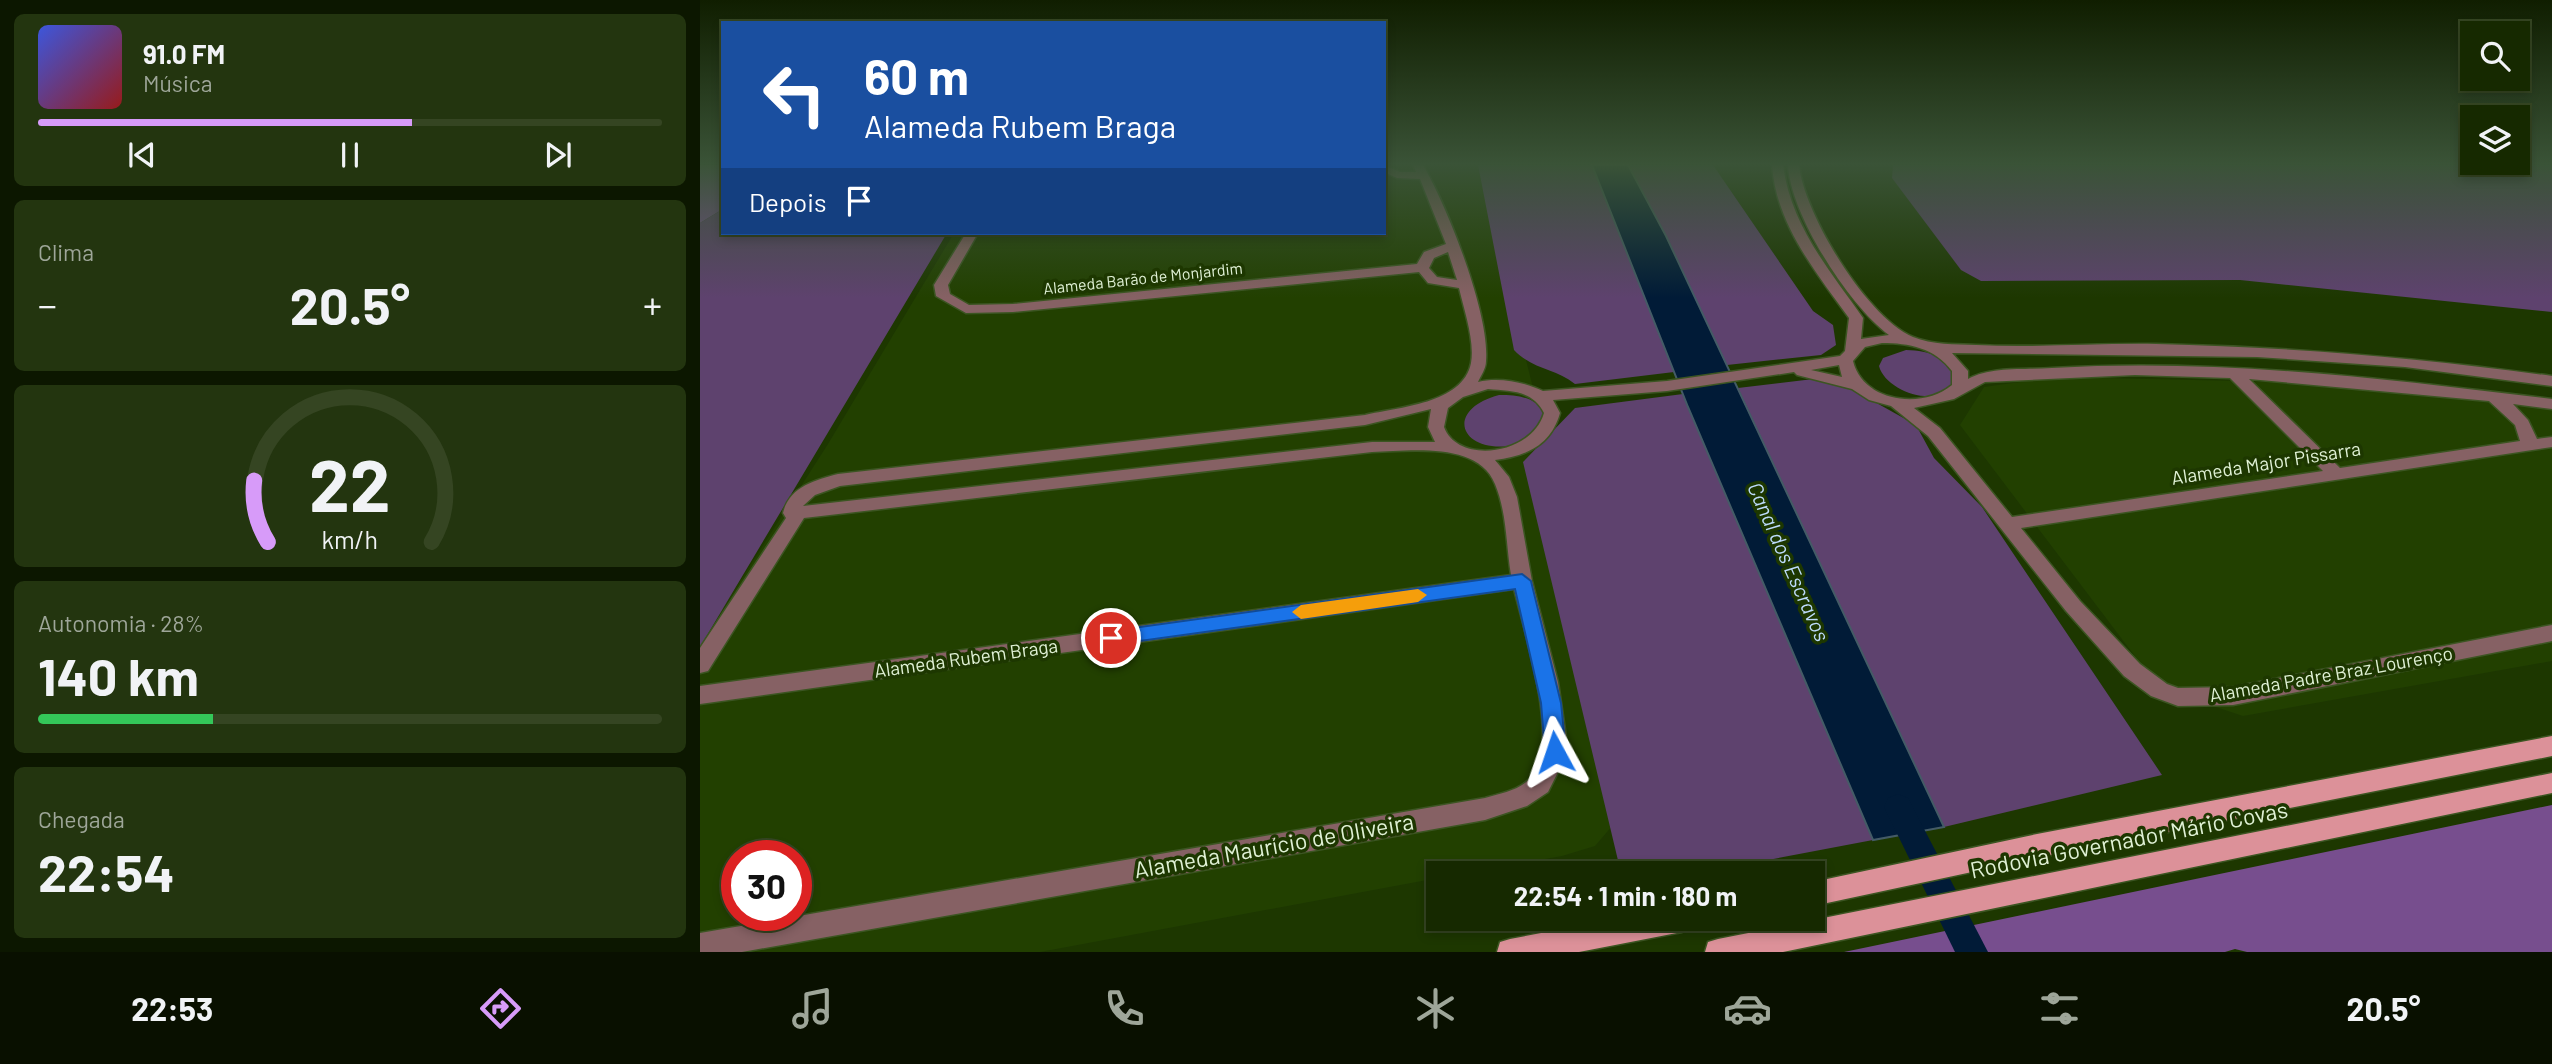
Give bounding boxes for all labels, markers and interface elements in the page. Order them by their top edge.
map controls [2460,21,2530,175]
button: search [2460,21,2530,91]
text: 91.0 FM [143,38,225,69]
text: 60 m [864,46,969,105]
icon: left [749,49,840,140]
text: Música [143,69,212,97]
button: layers [2460,105,2530,175]
text: Alameda Rubem Braga [864,106,1176,144]
icon: previous [123,136,161,174]
icon: pause [331,136,369,174]
icon: next [539,136,577,174]
icon: arrive [840,182,878,220]
text: Depois [749,186,826,217]
text: Clima [38,238,94,266]
street label: Alameda Barão de Monjardim [1042,258,1244,297]
text: 20.5° [290,273,410,335]
text: − [38,281,57,327]
text: + [643,281,662,327]
street label: Alameda Major Pissarra [2170,436,2362,489]
text: 22 [309,439,391,527]
water label: Canal dos Escravos [1743,478,1836,645]
text: km/h [322,524,378,554]
pin [1081,608,1141,668]
text: Autonomia · 28% [38,609,204,637]
icon: arrive [1092,619,1130,657]
street label: Alameda Rubem Braga [873,633,1059,682]
street label: Alameda Padre Braz Lourenço [2208,641,2454,706]
text: 140 km [38,644,199,706]
position arrow [1518,715,1592,789]
street label: Rodovia Governador Mário Covas [1968,794,2290,884]
text: Chegada [38,805,125,833]
street label: Alameda Maurício de Oliveira [1132,807,1416,883]
text: 22:54 [38,840,175,902]
speed limit sign: 30 [721,840,812,931]
text: 22:54 · 1 min · 180 m [1514,880,1737,911]
icon: directions [476,984,525,1033]
icon: music [788,984,837,1033]
icon: phone [1100,984,1149,1033]
icon: climate [1411,984,1460,1033]
icon: car [1723,984,1772,1033]
icon: filters [2035,984,2084,1033]
text: 22:53 [131,989,213,1027]
text: 20.5° [2347,989,2421,1027]

